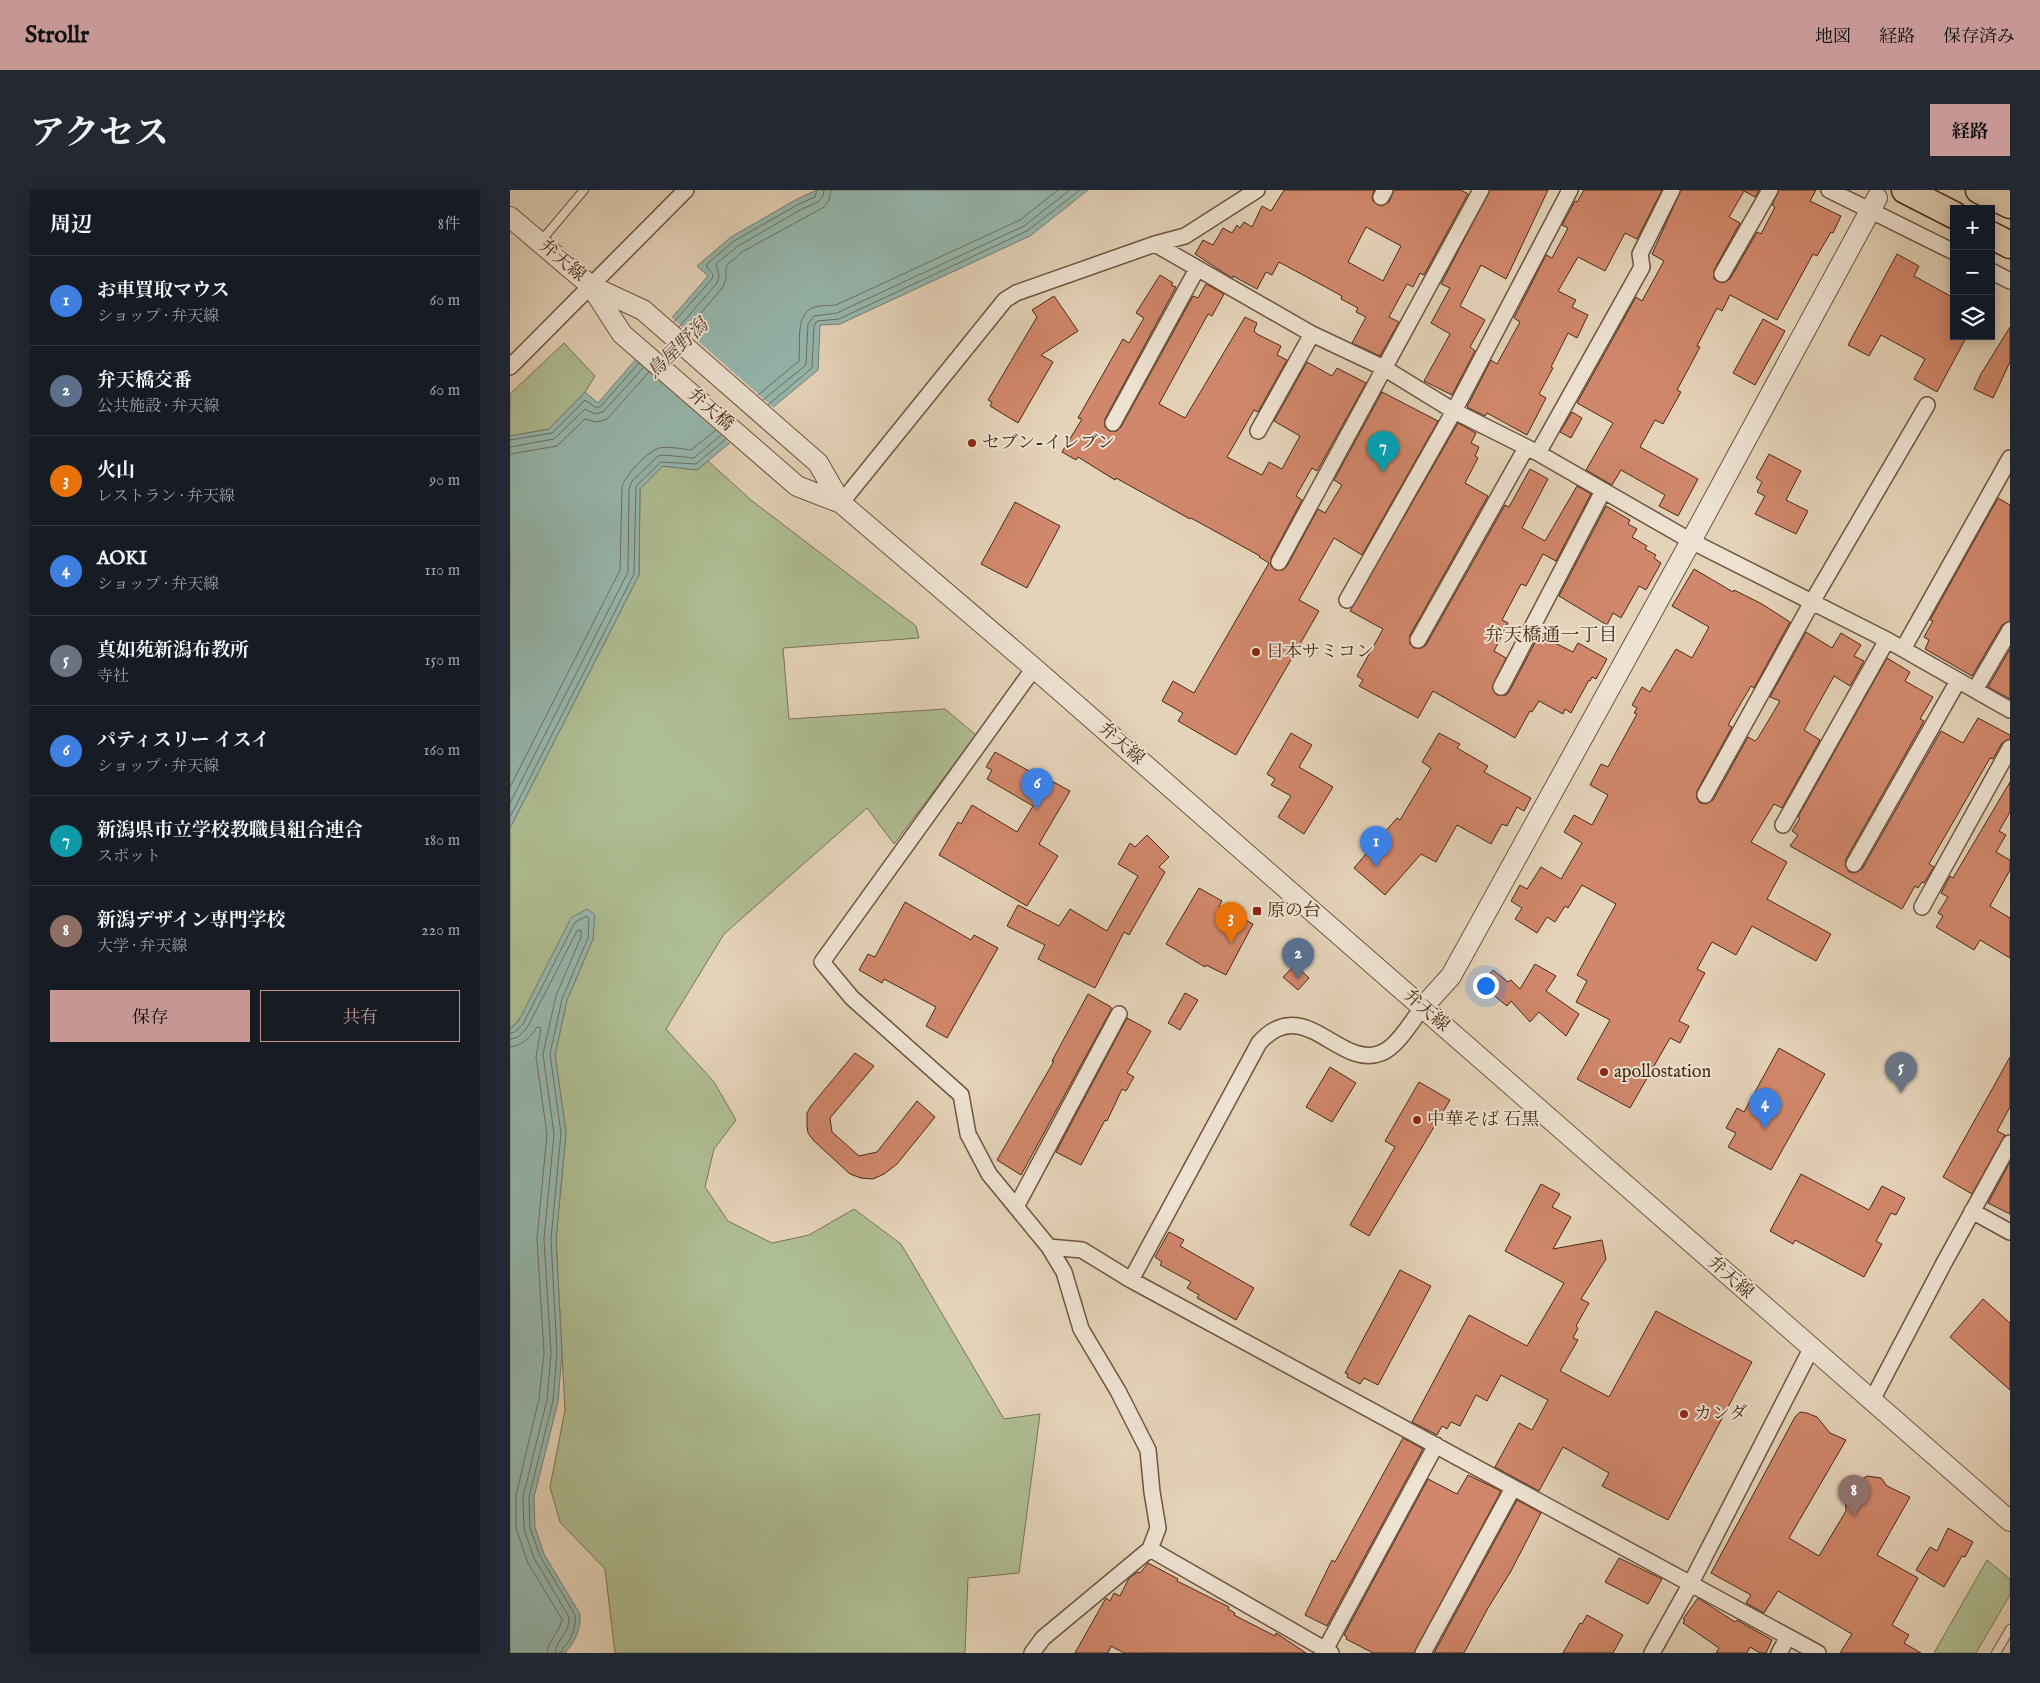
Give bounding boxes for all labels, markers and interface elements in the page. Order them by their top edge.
text: Strollr [25,20,89,51]
text: 地図 [1815,26,1851,49]
text: 経路 [1879,26,1915,49]
text: 保存済み [1943,26,2015,49]
button: 経路 [1930,104,2010,156]
text: アクセス [30,112,169,157]
map controls [1950,205,1995,340]
button: + [1950,205,1995,250]
text: 周辺 [50,212,92,239]
text: 8件 [438,215,460,235]
street label: 弁天線 [534,235,590,287]
button: − [1950,250,1995,295]
text: お車買取マウス [97,279,229,303]
text: 1 [63,291,69,311]
text: 60 m [430,291,460,311]
button: layers [1950,295,1995,340]
text: ショップ · 弁天線 [97,307,219,327]
water label: 鳥屋野潟 [642,313,715,384]
text: 弁天橋交番 [97,369,192,393]
text: 2 [62,381,70,401]
text: 60 m [430,381,460,401]
street label: 弁天橋 [682,384,738,436]
text: 公共施設 · 弁天線 [97,397,220,417]
pin: 7 [1367,431,1399,472]
place label: セブン-イレブン [982,432,1115,455]
marker: セブン-イレブン [966,437,978,449]
text: 火山 [97,459,135,483]
text: 3 [63,471,69,491]
text: 90 m [429,471,460,491]
text: レストラン · 弁天線 [97,487,235,507]
text: AOKI [97,547,147,571]
text: 4 [62,561,70,581]
text: 110 m [424,561,460,581]
text: ショップ · 弁天線 [97,575,219,595]
district label: 弁天橋通一丁目 [1484,624,1618,648]
text: 真如苑新潟布教所 [97,639,249,663]
place label: 日本サミコン [1266,641,1374,664]
marker: 日本サミコン [1250,646,1262,658]
text: 5 [63,651,69,671]
text: 150 m [425,651,460,671]
text: 寺社 [97,667,129,687]
street label: 弁天線 [1093,718,1149,770]
text: パティスリー イスイ [97,729,270,753]
text: 6 [63,741,69,761]
text: 160 m [424,741,460,761]
text: ショップ · 弁天線 [97,757,219,777]
pin: 6 [1021,768,1053,809]
text: 新潟県市立学校教職員組合連合 [97,819,363,843]
pin: 1 [1360,826,1392,867]
text: 7 [62,831,70,851]
text: 180 m [424,831,460,851]
text: スポット [97,847,161,867]
place label: 原の台 [1267,900,1321,923]
pin: 3 [1215,902,1247,943]
marker: 原の台 [1251,905,1263,917]
text: 新潟デザイン専門学校 [97,909,286,933]
text: 8 [63,921,69,941]
text: 220 m [421,921,460,941]
text: 大学 · 弁天線 [97,937,188,957]
pin: 2 [1282,938,1314,979]
your location [1473,973,1499,999]
street label: 弁天線 [1398,985,1454,1037]
button: 保存 [50,990,250,1042]
button: 共有 [260,990,460,1042]
pin: 5 [1885,1052,1917,1093]
place label: apollostation [1614,1061,1711,1084]
marker: apollostation [1598,1066,1610,1078]
pin: 4 [1749,1088,1781,1129]
place label: 中華そば 石黒 [1427,1109,1539,1132]
marker: 中華そば 石黒 [1411,1114,1423,1126]
street label: 弁天線 [1702,1252,1758,1304]
place label: カンダ [1694,1403,1747,1426]
marker: カンダ [1678,1408,1690,1420]
pin: 8 [1838,1475,1870,1516]

